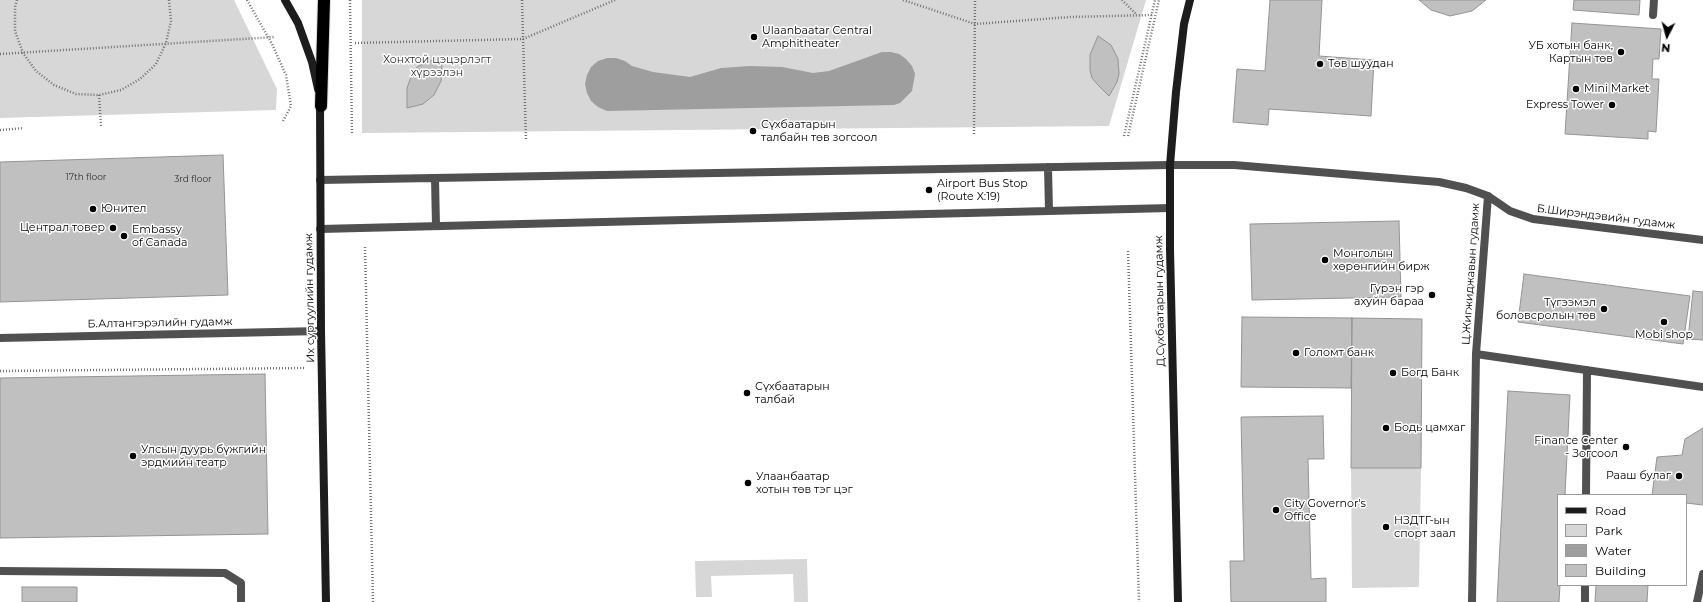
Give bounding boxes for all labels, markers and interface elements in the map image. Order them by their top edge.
north arrow [1647,16,1687,56]
place label: Ulaanbaatar Central Amphitheater [762,24,872,50]
marker: Ulaanbaatar Central Amphitheater [749,32,759,42]
place label: УБ хотын банк, Картын төв [1529,39,1613,65]
text: N [1661,41,1671,55]
marker: УБ хотын банк, Картын төв [1616,47,1626,57]
park label: Хонхтой цэцэрлэгт хүрээлэн [383,53,491,79]
place label: Төв шуудан [1328,57,1394,71]
marker: Төв шуудан [1315,59,1325,69]
place label: Mini Market [1584,82,1650,96]
marker: Mini Market [1571,84,1581,94]
place label: Express Tower [1526,98,1604,112]
marker: Express Tower [1607,100,1617,110]
place label: Сүхбаатарын талбайн төв зогсоол [761,118,877,144]
marker: Сүхбаатарын талбайн төв зогсоол [748,126,758,136]
house number: 17th floor [66,172,106,182]
house number: 3rd floor [174,174,212,184]
place label: Airport Bus Stop (Route X:19) [937,177,1028,203]
marker: Airport Bus Stop (Route X:19) [924,185,934,195]
place label: Юнител [101,202,147,216]
street label: Ц.Жигжиджавын гудамж [1459,202,1483,346]
street label: Б.Ширэндэвийн гудамж [1536,202,1676,232]
marker: Юнител [88,204,98,214]
place label: Централ товер [20,221,105,235]
marker: Централ товер [108,223,118,233]
place label: Embassy of Canada [132,223,188,249]
marker: Embassy of Canada [119,231,129,241]
street label: Их сургуулийн гудамж [302,233,318,363]
street label: Д.Сүхбаатарын гудамж [1152,235,1168,367]
place label: Монголын хөрөнгийн бирж [1333,247,1429,273]
marker: Монголын хөрөнгийн бирж [1320,255,1330,265]
place label: Гүрэн гэр ахуйн бараа [1354,282,1424,308]
marker: Гүрэн гэр ахуйн бараа [1427,290,1437,300]
place label: Түгээмэл боловсролын төв [1496,296,1596,322]
marker: Түгээмэл боловсролын төв [1599,304,1609,314]
street label: Б.Алтангэрэлийн гудамж [87,315,233,331]
marker: Mobi shop [1659,317,1669,327]
place label: Mobi shop [1635,328,1693,342]
place label: Голомт банк [1304,346,1374,360]
marker: Голомт банк [1291,348,1301,358]
place label: Богд Банк [1401,366,1459,380]
marker: Богд Банк [1388,368,1398,378]
place label: Сүхбаатарын талбай [755,380,830,406]
marker: Сүхбаатарын талбай [742,388,752,398]
place label: Бодь цамхаг [1394,421,1465,435]
marker: Бодь цамхаг [1381,423,1391,433]
place label: Finance Center - Зогсоол [1534,434,1618,460]
marker: Finance Center - Зогсоол [1621,442,1631,452]
place label: Улсын дуурь бүжгийн эрдмийн театр [141,443,266,469]
marker: Улсын дуурь бүжгийн эрдмийн театр [128,451,138,461]
place label: Рааш булаг [1606,469,1671,483]
place label: Улаанбаатар хотын төв тэг цэг [756,470,853,496]
marker: Рааш булаг [1674,471,1684,481]
marker: Улаанбаатар хотын төв тэг цэг [743,478,753,488]
legend [1557,494,1687,586]
place label: City Governor's Office [1284,497,1366,523]
text: Road [1595,503,1626,518]
marker: City Governor's Office [1271,505,1281,515]
place label: НЗДТГ-ын спорт заал [1394,514,1456,540]
marker: НЗДТГ-ын спорт заал [1381,522,1391,532]
text: Park [1595,523,1622,538]
text: Water [1595,543,1631,558]
text: Building [1595,563,1646,578]

